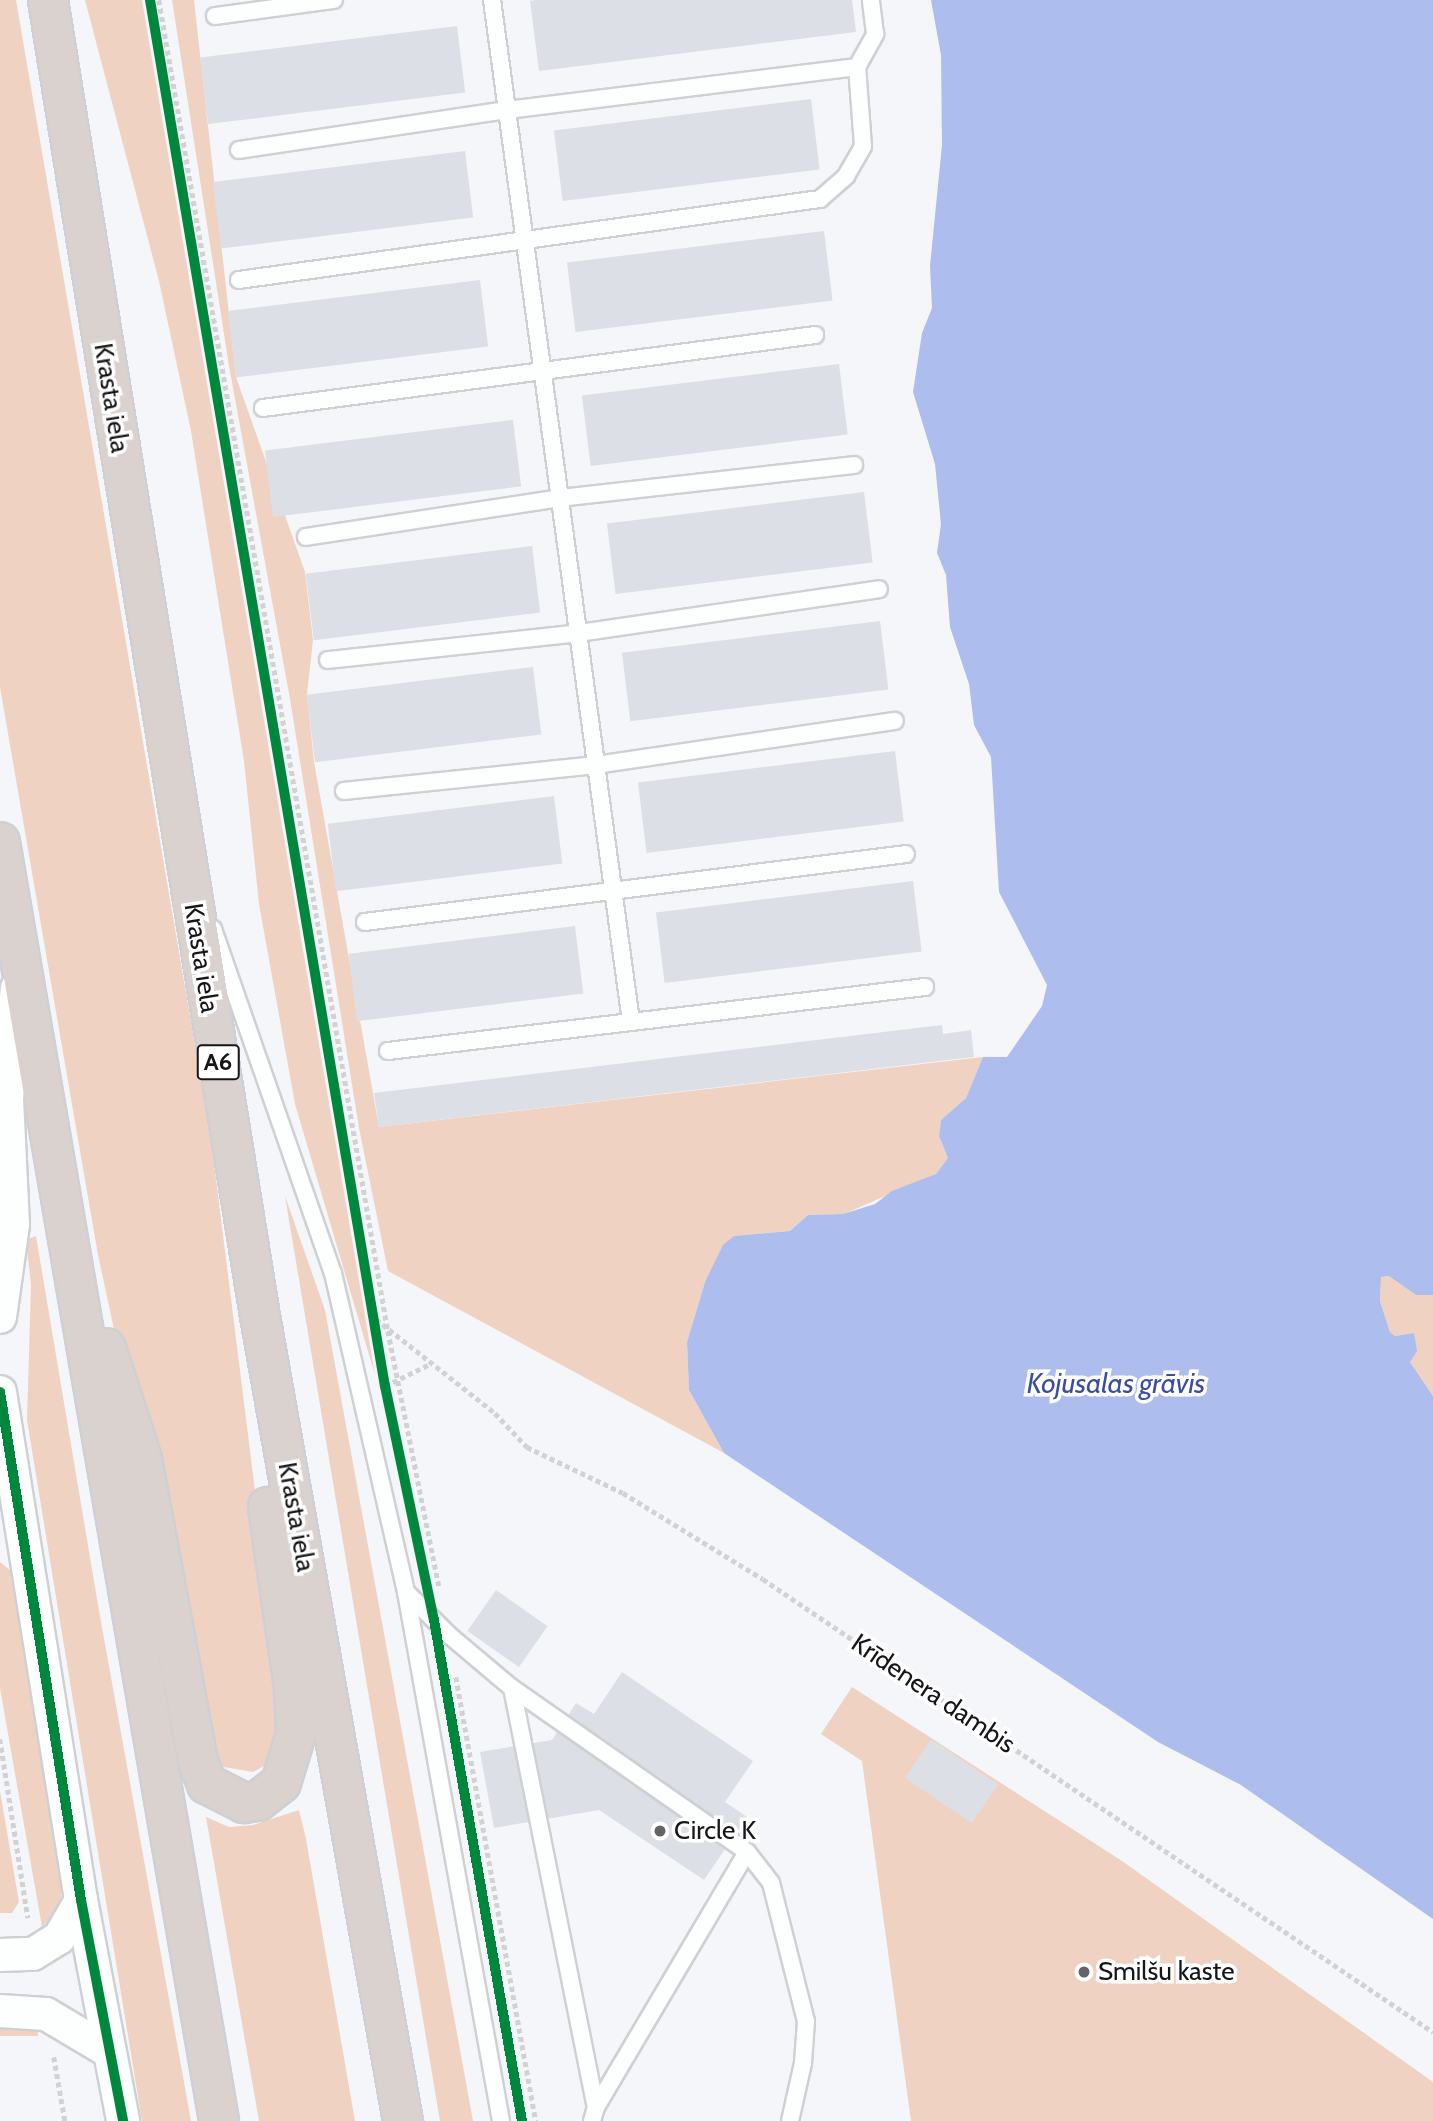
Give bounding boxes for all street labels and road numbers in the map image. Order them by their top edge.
street label: Krasta iela [87,341,135,455]
street label: Krasta iela [177,901,225,1015]
road number: A6 [195,1042,241,1082]
street label: Krasta iela [271,1460,321,1574]
street label: Krīdenera dambis [845,1628,1021,1760]

